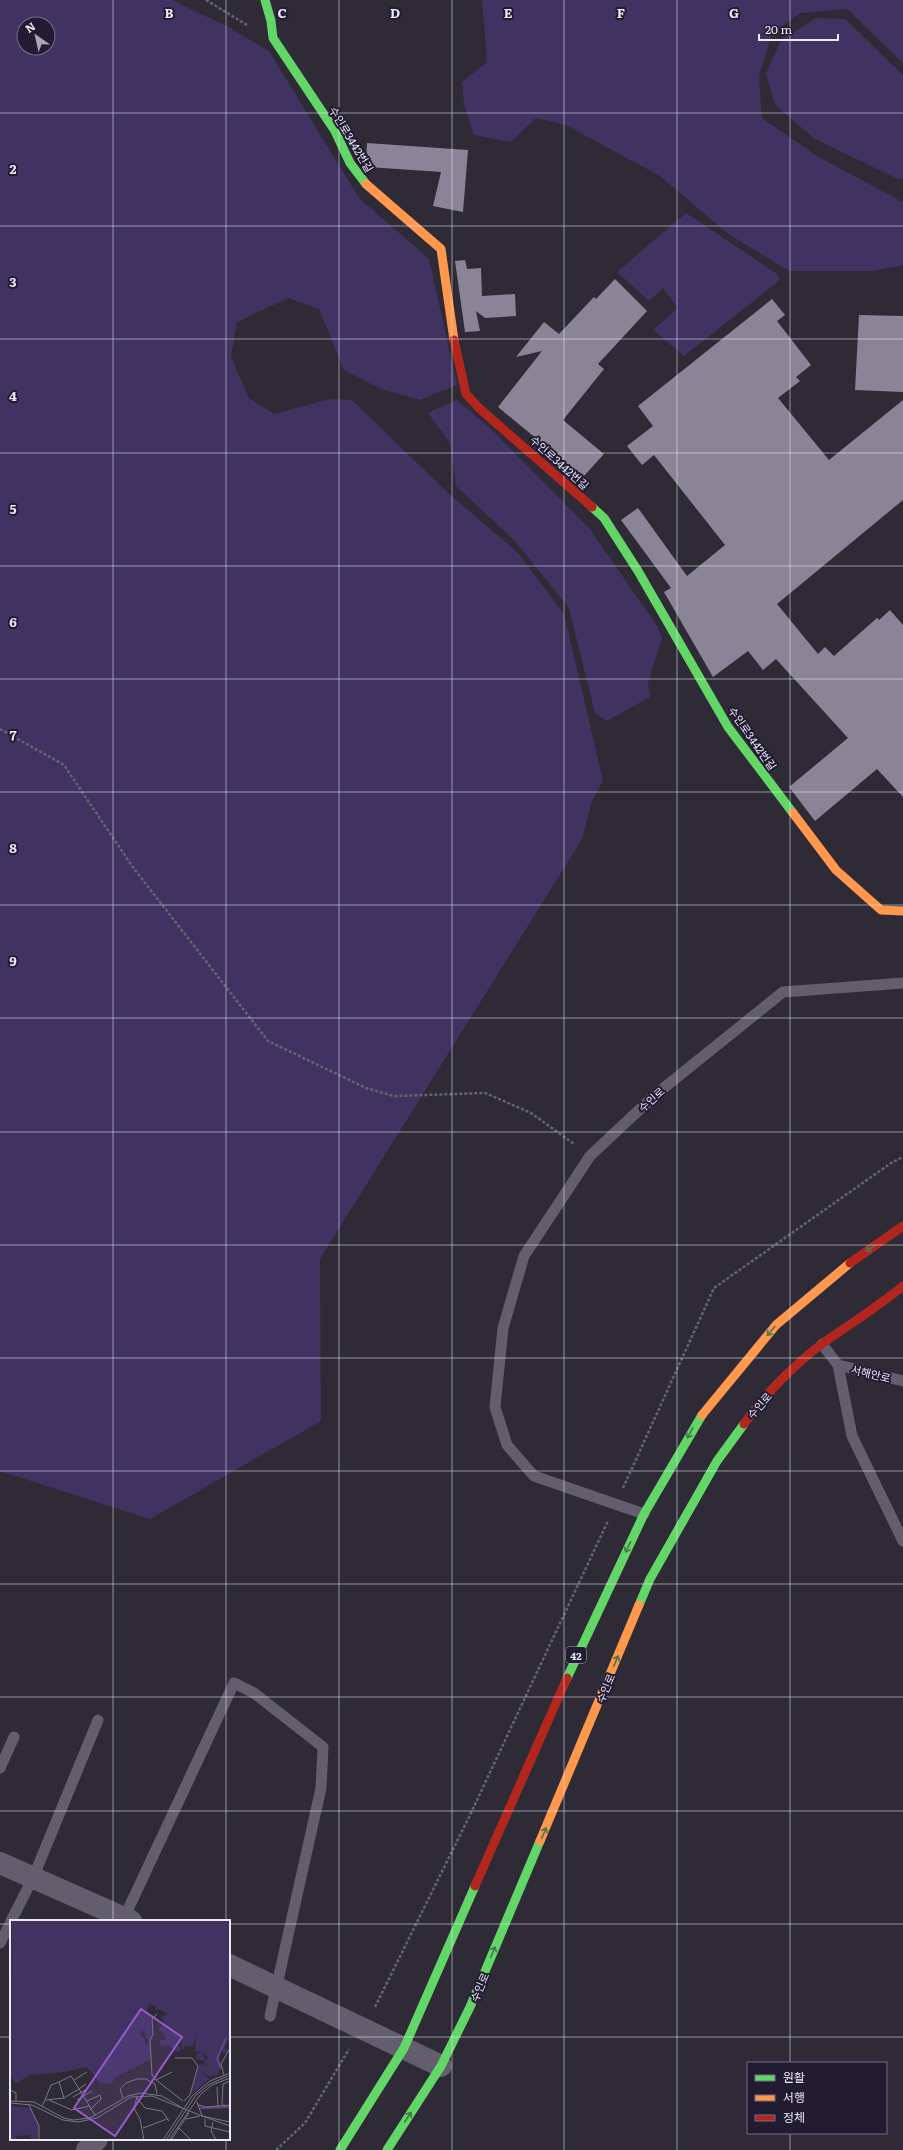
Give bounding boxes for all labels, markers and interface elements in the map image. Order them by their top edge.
text: B [165,3,174,22]
text: C [277,3,287,22]
text: D [390,3,400,22]
text: E [504,3,513,22]
text: F [617,3,625,22]
text: G [729,3,739,22]
north arrow [16,16,56,56]
scale bar [759,16,838,42]
text: N [22,18,38,36]
text: 20 m [765,20,792,38]
street label: 수인로3442번길 [326,103,378,175]
text: 2 [10,159,17,178]
text: 3 [9,272,17,291]
text: 4 [9,386,17,405]
street label: 수인로3442번길 [527,431,593,493]
text: 5 [9,499,17,518]
text: 6 [9,612,17,631]
street label: 수인로3442번길 [725,703,781,773]
text: 7 [9,725,17,744]
text: 8 [9,838,17,857]
text: 9 [9,951,17,970]
street label: 수인로 [634,1083,668,1115]
one-way arrow [865,1244,876,1252]
one-way arrow [767,1326,776,1337]
street label: 서해안로 [849,1360,893,1386]
street label: 수인로 [743,1388,775,1422]
one-way arrow [686,1427,694,1439]
one-way arrow [624,1541,632,1553]
road number: 42 [566,1647,586,1663]
one-way arrow [613,1656,620,1668]
street label: 수인로 [592,1671,618,1705]
one-way arrow [541,1827,548,1839]
inset map [10,1920,230,2140]
one-way arrow [490,1947,497,1959]
street label: 수인로 [466,1970,492,2004]
legend [747,2062,887,2134]
text: 원활 [783,2068,805,2086]
text: 서행 [783,2088,805,2106]
text: 정체 [783,2108,805,2126]
one-way arrow [405,2111,413,2123]

